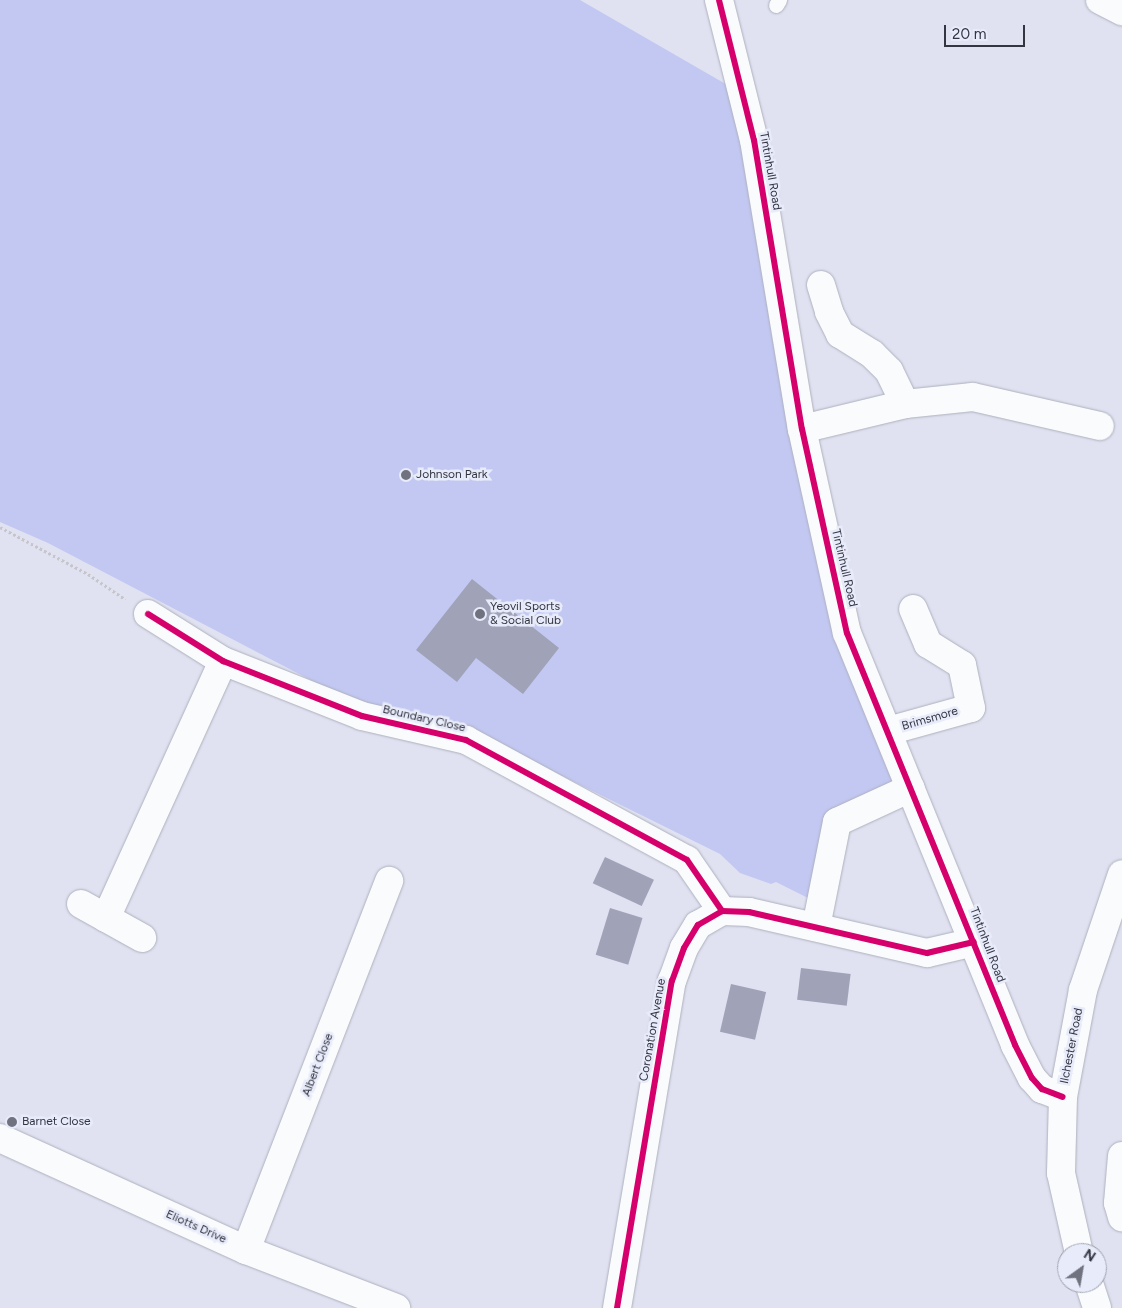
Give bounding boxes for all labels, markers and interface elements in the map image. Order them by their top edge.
scale bar [947,15,1028,47]
text: 20 m [952,25,986,43]
street label: Tintinhull Road [756,131,784,211]
place label: Johnson Park [416,468,488,482]
marker: Johnson Park [400,469,412,481]
street label: Tintinhull Road [828,528,860,608]
place label: Yeovil Sports & Social Club [490,600,561,628]
marker: Yeovil Sports & Social Club [474,608,486,620]
street label: Boundary Close [381,702,467,736]
street label: Brimsmore [900,704,960,734]
street label: Tintinhull Road [966,905,1008,985]
street label: Coronation Avenue [637,978,669,1082]
street label: Ilchester Road [1058,1007,1086,1085]
street label: Albert Close [299,1031,337,1099]
place label: Barnet Close [22,1115,91,1129]
marker: Barnet Close [6,1116,18,1128]
street label: Eliotts Drive [163,1207,229,1247]
north arrow [1057,1243,1107,1293]
text: N [1081,1246,1099,1266]

